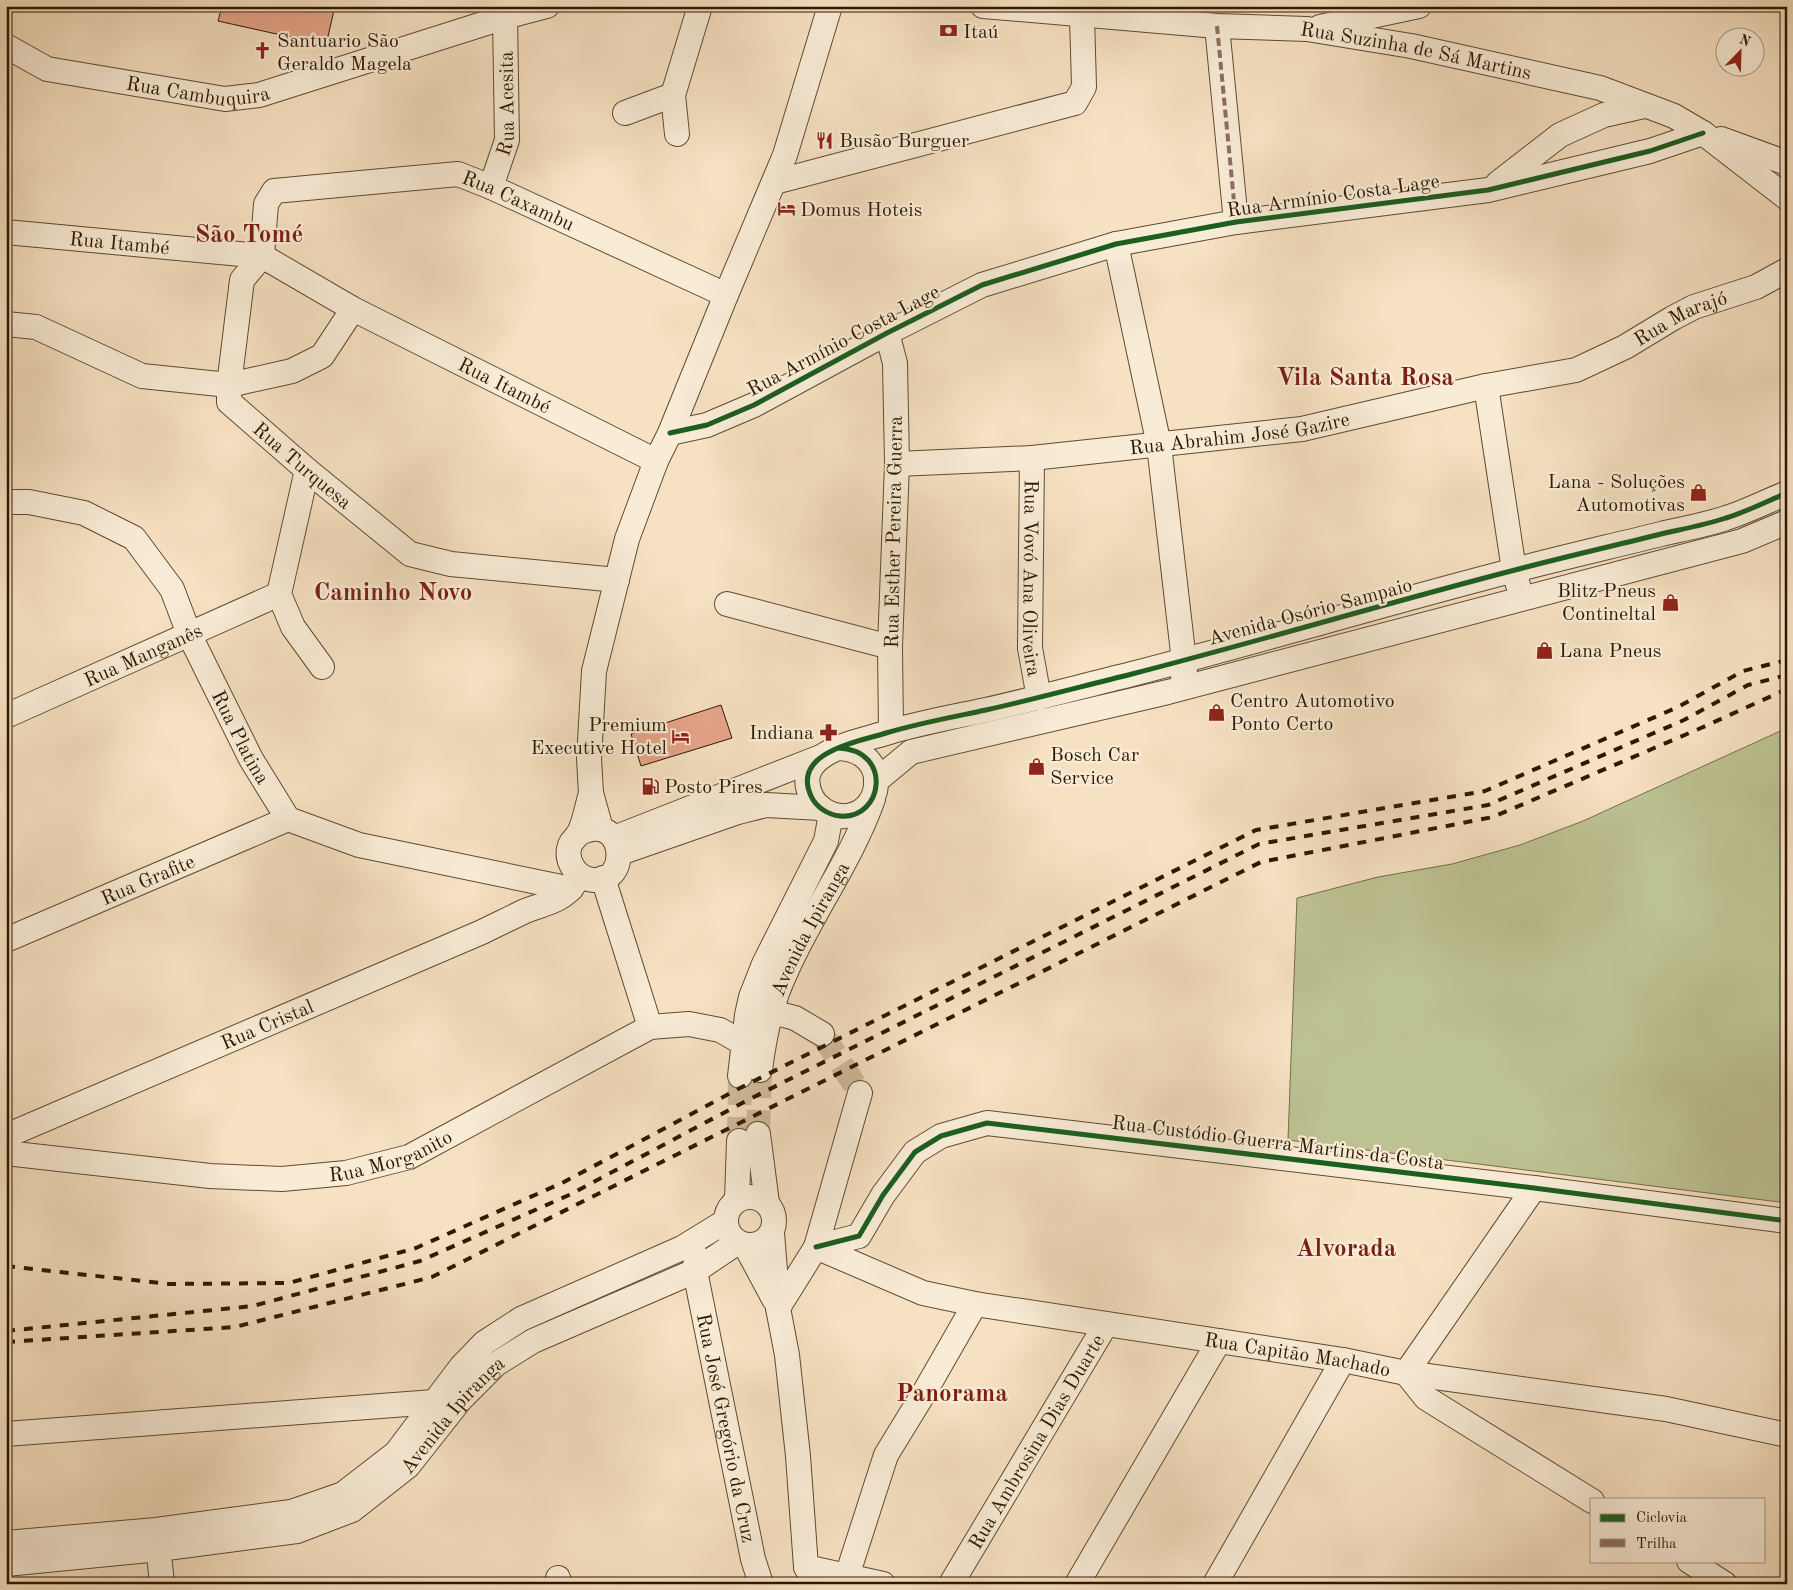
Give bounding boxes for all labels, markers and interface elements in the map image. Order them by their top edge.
street label: Rua Suzinha de Sá Martins [1299,20,1533,84]
bank icon: Itaú [939,21,959,41]
place label: Itaú [963,23,999,43]
north arrow [1716,28,1766,78]
place label: Santuario São Geraldo Magela [277,32,412,75]
text: N [1737,32,1753,50]
church icon: Santuario São Geraldo Magela [253,41,273,61]
street label: Rua Acesita [494,51,519,159]
street label: Rua Cambuquira [124,74,273,111]
restaurant icon: Busão Burguer [815,130,835,150]
place label: Busão Burguer [839,132,969,152]
street label: Rua Caxambu [459,169,577,236]
street label: Rua Armínio Costa Lage [1226,172,1441,222]
hotel icon: Domus Hoteis [776,199,796,219]
place label: Domus Hoteis [800,201,922,221]
district label: São Tomé [195,223,303,248]
street label: Rua Itambé [68,230,170,259]
street label: Rua Armínio Costa Lage [744,283,943,401]
street label: Rua Marajó [1631,289,1730,351]
street label: Rua Itambé [454,355,553,418]
district label: Vila Santa Rosa [1276,366,1454,391]
street label: Rua Abrahim José Gazire [1128,410,1352,459]
street label: Rua Esther Pereira Guerra [883,415,907,649]
street label: Rua Turquesa [248,420,354,514]
place label: Lana - Soluções Automotivas [1548,473,1685,516]
street label: Rua Vovó Ana Oliveira [1017,479,1043,678]
shop icon: Lana - Soluções Automotivas [1689,482,1709,502]
street label: Avenida Osório Sampaio [1206,576,1415,650]
district label: Caminho Novo [314,581,472,606]
place label: Blitz Pneus Contineltal [1557,582,1656,625]
shop icon: Blitz Pneus Contineltal [1660,592,1680,612]
street label: Rua Manganês [82,622,206,692]
shop icon: Lana Pneus [1535,640,1555,660]
place label: Lana Pneus [1559,642,1662,662]
street label: Rua Platina [207,688,272,788]
place label: Centro Automotivo Ponto Certo [1230,692,1395,735]
shop icon: Centro Automotivo Ponto Certo [1206,702,1226,722]
place label: Premium Executive Hotel [531,716,667,759]
pharmacy icon: Indiana [818,722,838,742]
place label: Indiana [749,724,814,744]
hotel icon: Premium Executive Hotel [671,726,691,746]
place label: Bosch Car Service [1050,746,1139,789]
shop icon: Bosch Car Service [1026,756,1046,776]
fuel station icon: Posto Pires [640,776,660,796]
place label: Posto Pires [664,778,763,798]
street label: Rua Grafite [98,852,198,910]
street label: Avenida Ipiranga [769,859,854,999]
street label: Rua Cristal [219,997,317,1055]
street label: Rua Custódio Guerra Martins da Costa [1110,1114,1445,1174]
street label: Rua Morganito [328,1128,456,1187]
district label: Alvorada [1296,1237,1397,1262]
street label: Rua José Gregório da Cruz [692,1312,757,1545]
street label: Rua Capitão Machado [1203,1331,1392,1382]
street label: Rua Ambrosina Dias Duarte [966,1332,1109,1553]
street label: Avenida Ipiranga [398,1353,509,1478]
district label: Panorama [896,1382,1008,1407]
legend [1590,1498,1766,1562]
text: Ciclovia [1636,1511,1688,1526]
text: Trilha [1636,1537,1677,1552]

